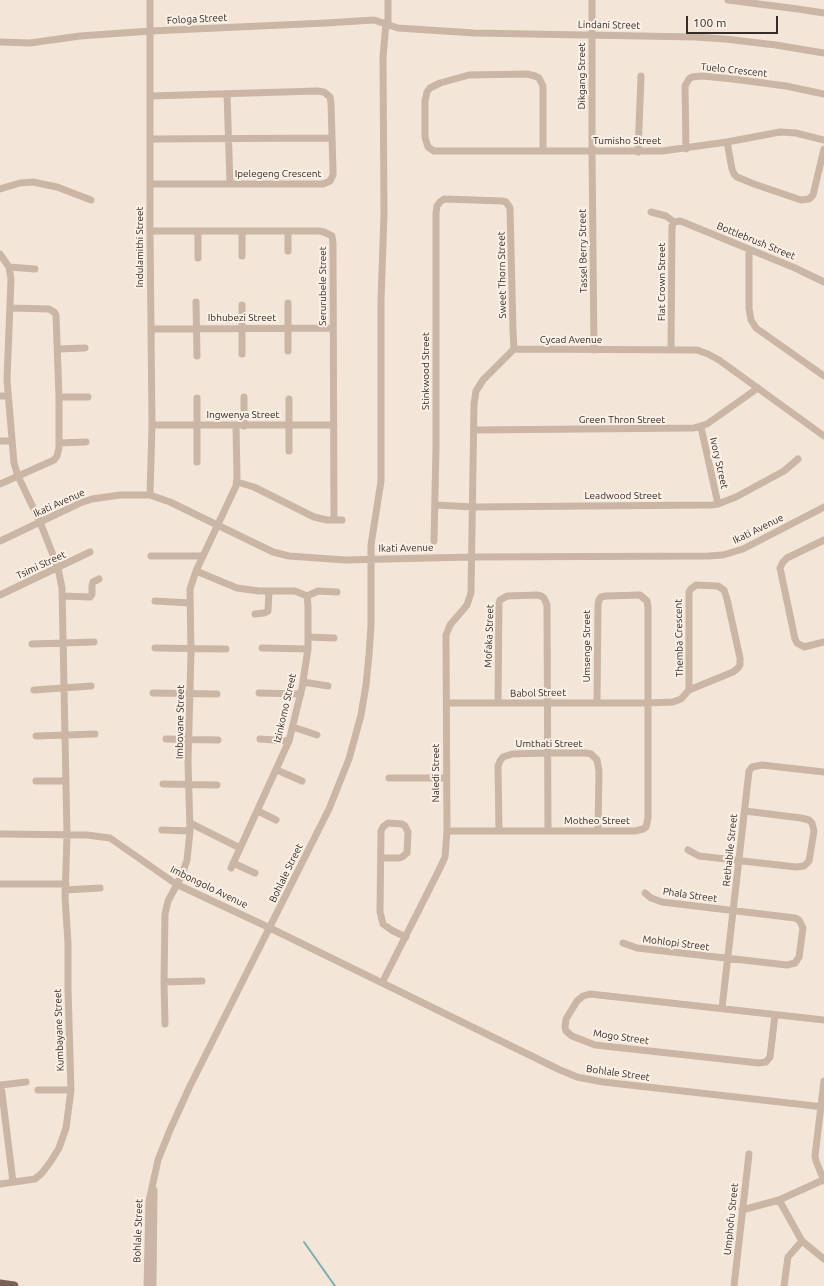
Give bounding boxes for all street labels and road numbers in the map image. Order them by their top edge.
street label: Fologa Street [166,11,228,27]
street label: Lindani Street [578,18,640,32]
street label: Dikgang Street [576,43,588,109]
street label: Tuelo Crescent [700,61,768,79]
street label: Tumisho Street [593,135,661,147]
street label: Ipelegeng Crescent [235,168,321,180]
street label: Indulamithi Street [134,207,146,287]
street label: Tassel Berry Street [576,209,590,293]
street label: Bottlebrush Street [715,220,797,262]
street label: Sweet Thorn Street [495,231,509,319]
street label: Flat Crown Street [656,243,668,321]
street label: Serurubele Street [317,246,329,326]
street label: Ibhubezi Street [208,312,276,324]
street label: Stinkwood Street [420,332,432,410]
street label: Cycad Avenue [540,334,602,346]
street label: Ingwenya Street [206,409,280,421]
street label: Green Thron Street [579,414,665,426]
street label: Ivory Street [707,436,731,490]
street label: Ikati Avenue [31,486,87,520]
street label: Leadwood Street [584,490,662,502]
street label: Ikati Avenue [731,512,785,546]
street label: Ikati Avenue [378,542,434,554]
street label: Tsimi Street [14,548,68,582]
street label: Themba Crescent [672,599,686,677]
street label: Mofaka Street [482,604,496,668]
street label: Umsenge Street [581,610,593,682]
street label: Izinkomo Street [271,672,299,744]
street label: Imbovane Street [173,685,187,759]
street label: Babol Street [510,687,566,699]
street label: Umthati Street [516,738,582,750]
street label: Naledi Street [430,744,442,802]
street label: Rethabile Street [720,813,740,887]
street label: Motheo Street [564,815,630,827]
street label: Bohlale Street [267,842,305,904]
street label: Imbongolo Avenue [168,863,250,911]
street label: Phala Street [662,885,718,905]
street label: Mohlopi Street [642,933,710,953]
street label: Kumbayane Street [52,988,66,1072]
street label: Mogo Street [592,1027,650,1047]
street label: Bohlale Street [585,1063,651,1083]
street label: Umphofu Street [721,1182,741,1256]
street label: Bohlale Street [131,1199,145,1263]

